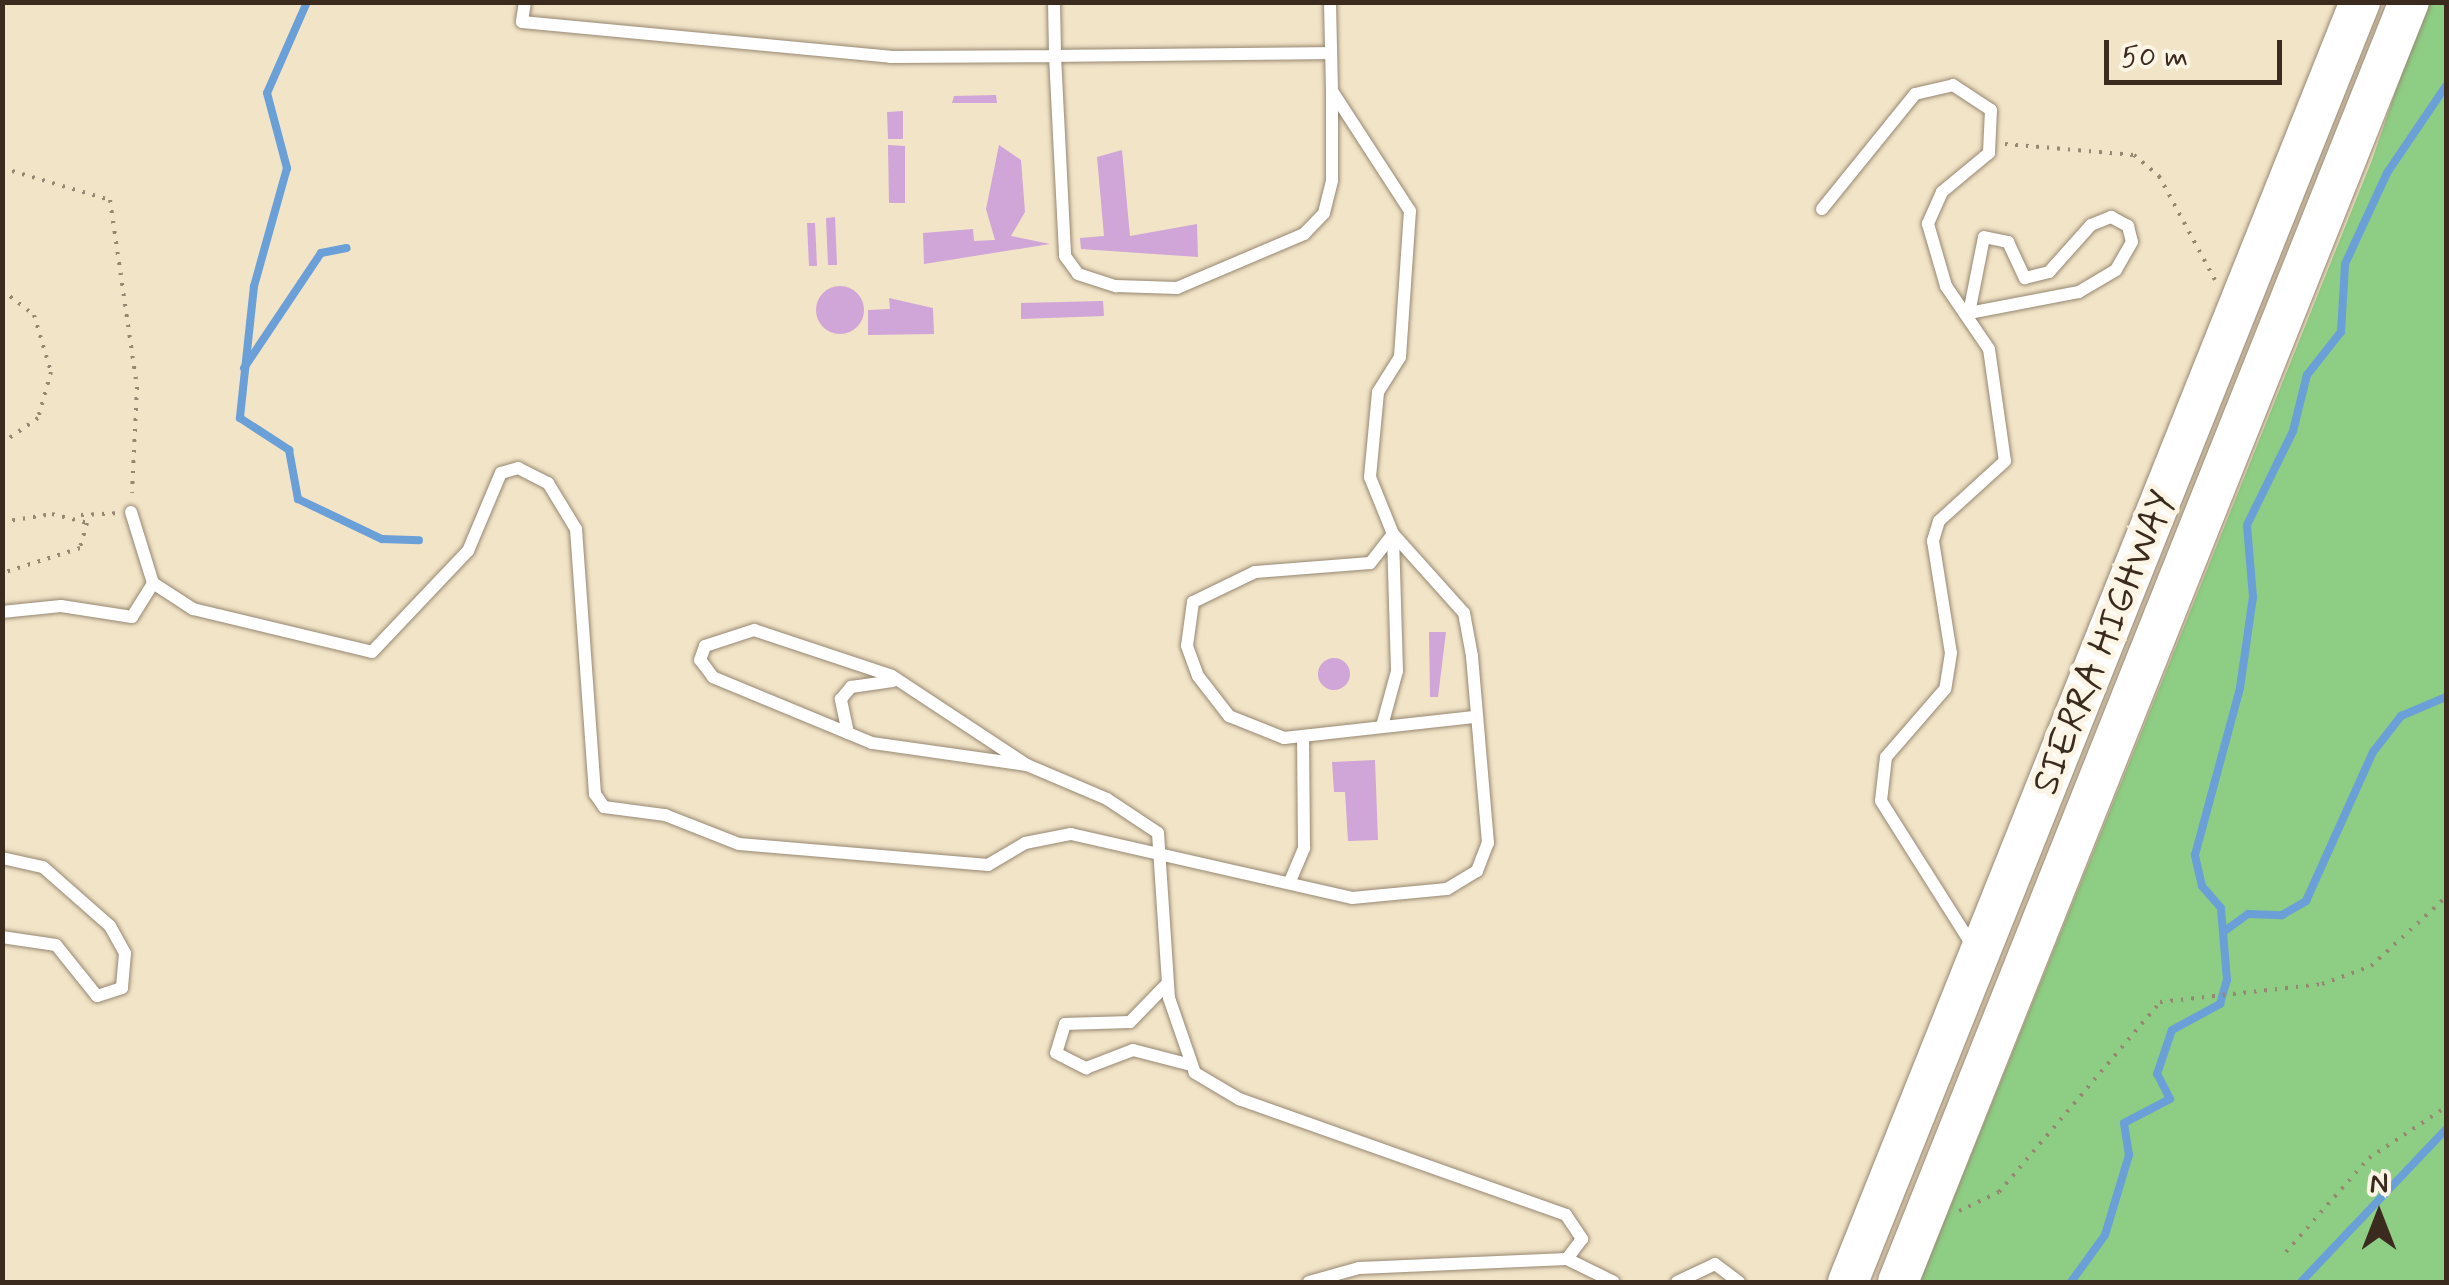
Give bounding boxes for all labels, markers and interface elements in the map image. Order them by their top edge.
scale bar [2109,20,2286,82]
text: 50 m [2121,38,2188,77]
street label: SIERRA HIGHWAY [2023,484,2187,802]
north arrow [2329,1165,2429,1265]
text: N [2370,1166,2388,1203]

